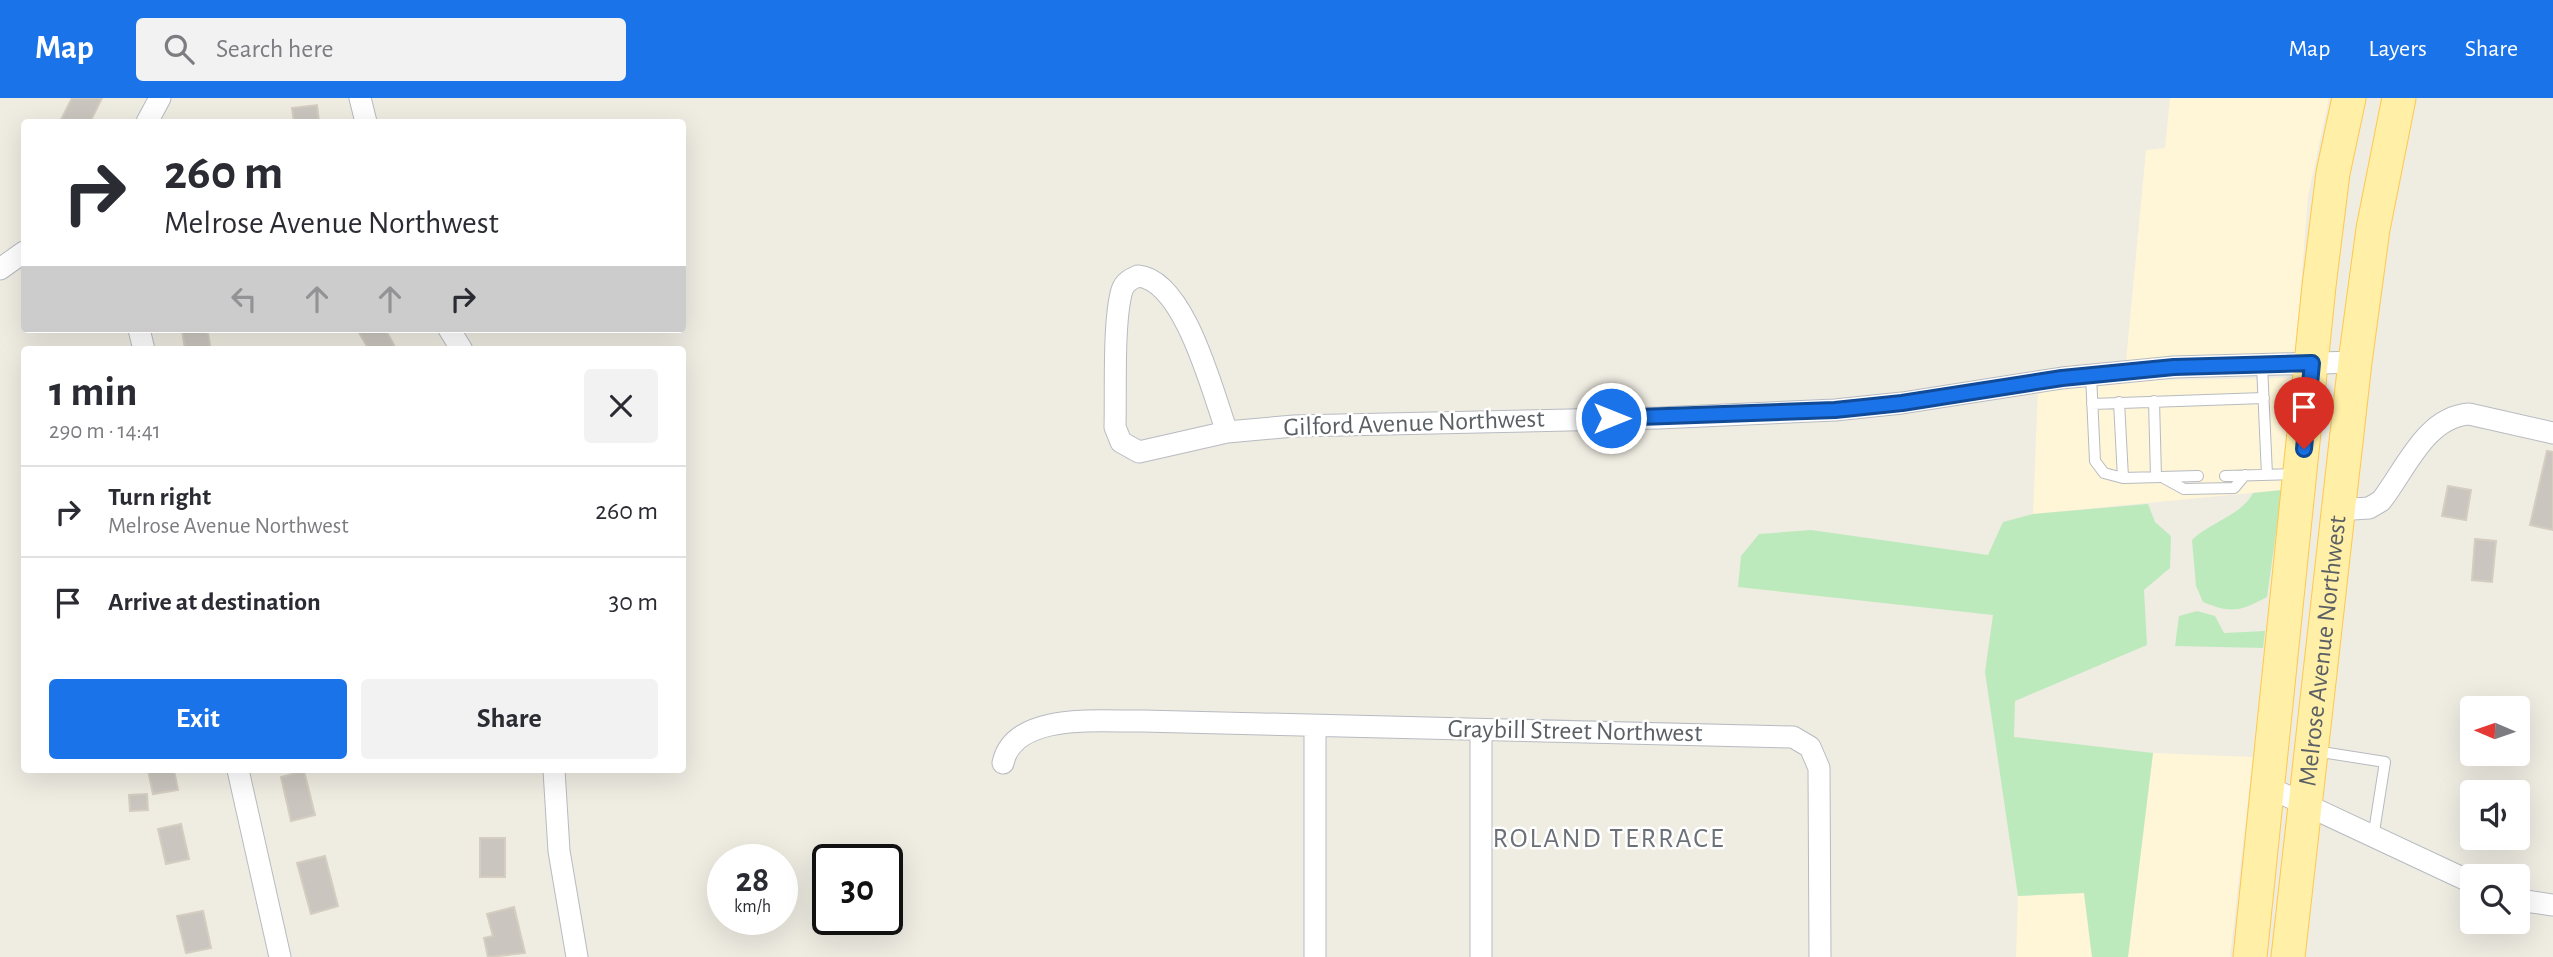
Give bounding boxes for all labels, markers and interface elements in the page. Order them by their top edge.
search box [136,18,626,81]
icon: search [160,30,198,68]
text: Map [35,32,94,65]
text: Search here [216,36,334,62]
text: Map [2288,37,2330,61]
text: Layers [2368,37,2427,61]
text: Share [2465,37,2518,61]
icon: right [49,147,140,238]
text: 260 m [164,149,283,198]
text: Melrose Avenue Northwest [164,207,499,239]
icon: left [225,280,263,318]
icon: ahead [298,280,336,318]
icon: ahead [371,280,409,318]
icon: right [444,280,482,318]
button: close [584,369,658,443]
text: 1 min [49,371,138,413]
pin [2274,377,2334,449]
position arrow [1574,381,1648,455]
icon: arrive [2285,388,2323,426]
street label: Gilford Avenue Northwest [1283,405,1545,441]
text: 290 m · 14:41 [49,420,161,443]
text: Turn right [108,484,211,510]
icon: right [49,493,87,531]
text: 260 m [595,498,658,524]
street label: Melrose Avenue Northwest [2294,514,2351,788]
text: Melrose Avenue Northwest [108,515,349,538]
icon: arrive [49,584,87,622]
text: Arrive at destination [108,589,321,615]
text: 30 m [608,589,658,615]
button: Exit [49,679,347,759]
button: Share [361,679,658,759]
north arrow [2460,696,2530,766]
map controls [2460,696,2530,934]
street label: Graybill Street Northwest [1447,716,1703,746]
button: sound [2460,780,2530,850]
district label: ROLAND TERRACE [1493,825,1725,853]
speed limit sign: 30 [812,844,903,935]
text: 28 [736,863,769,898]
button: search [2460,864,2530,934]
text: km/h [734,898,771,916]

